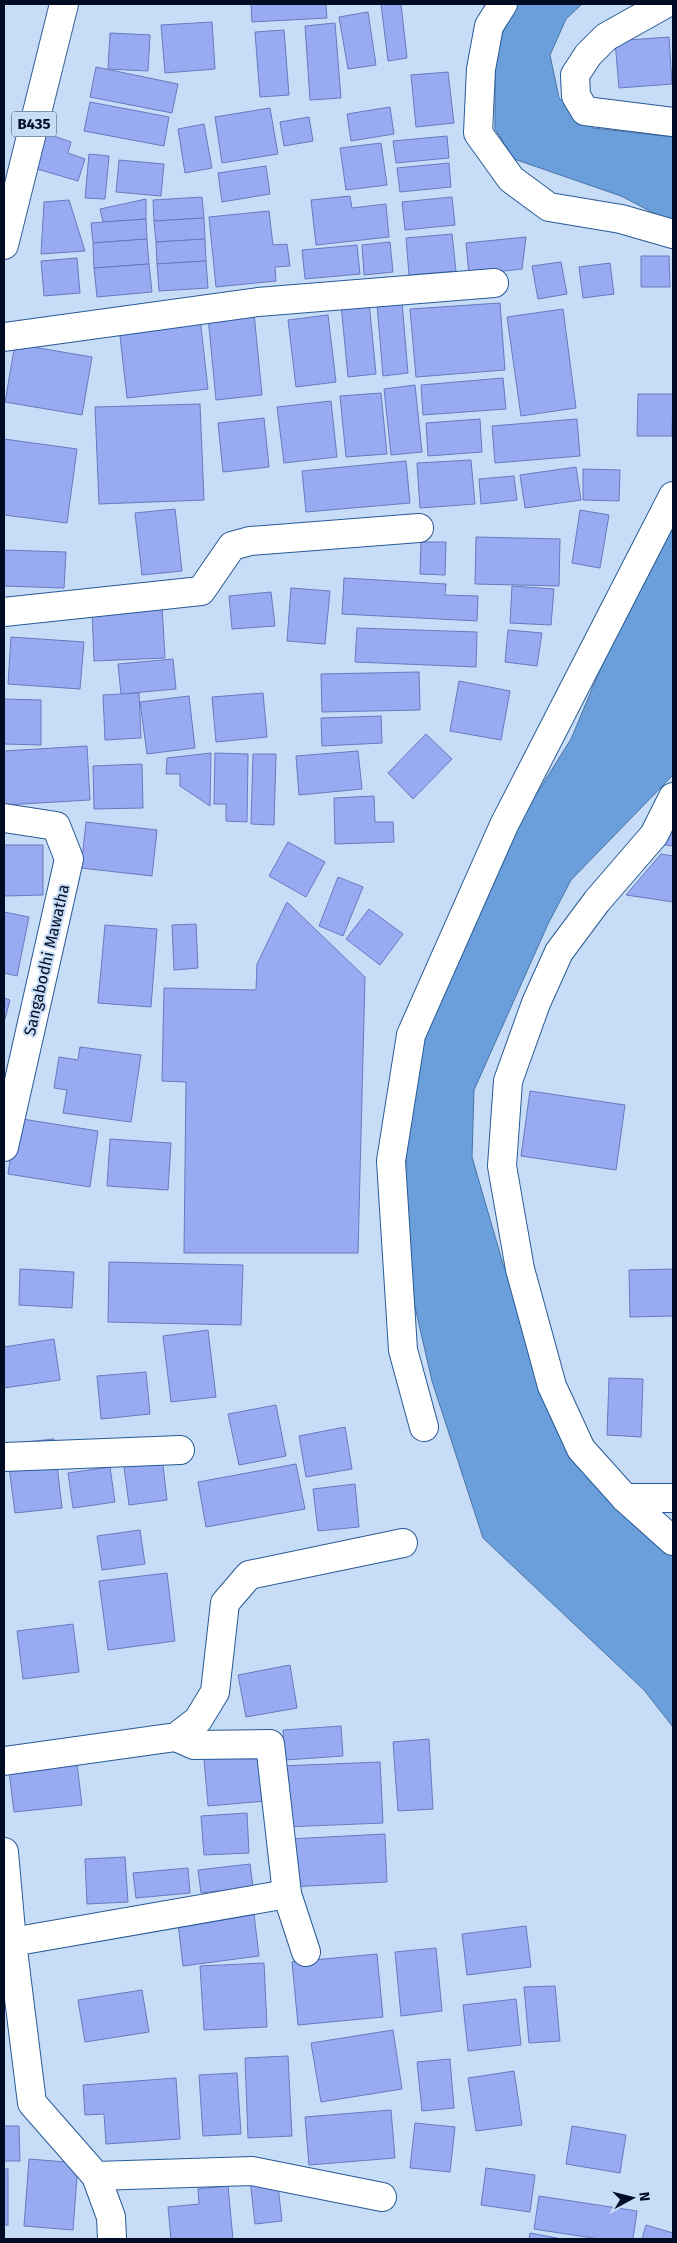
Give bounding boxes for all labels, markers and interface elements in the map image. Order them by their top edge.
road number: B435 [12,112,56,136]
street label: Sangabodhi Mawatha [20,882,73,1038]
north arrow [607,2173,657,2223]
text: N [635,2191,653,2202]

